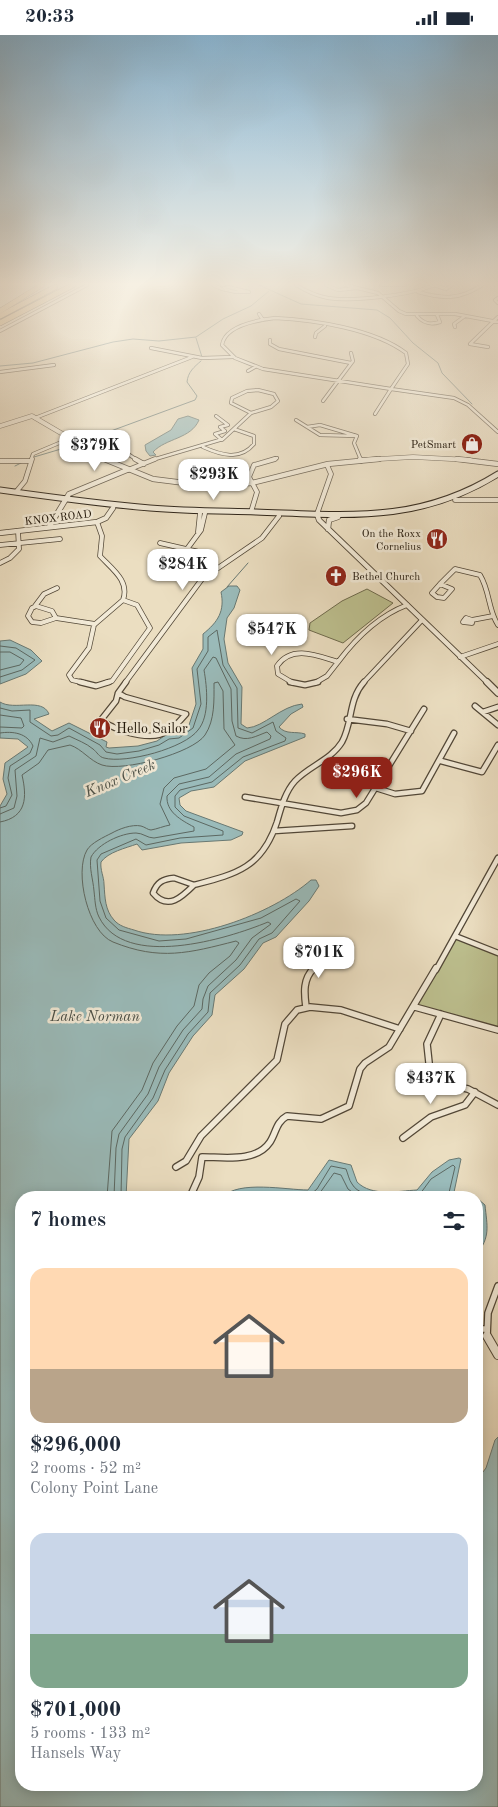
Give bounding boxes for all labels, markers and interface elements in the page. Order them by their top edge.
text: 20:33 [25,8,74,27]
pin: $379K [60,429,130,472]
shop icon: PetSmart [460,432,484,456]
text: $379K [70,438,120,454]
place label: PetSmart [411,440,456,451]
pin: $293K [179,459,249,501]
text: $293K [189,467,239,483]
street label: KNOX ROAD [24,509,93,528]
restaurant icon: On the Roxx Cornelius [425,527,449,551]
place label: On the Roxx Cornelius [362,529,421,553]
pin: $284K [148,549,218,591]
text: $284K [158,557,208,573]
church icon: Bethel Church [324,564,348,588]
place label: Bethel Church [352,572,420,583]
pin: $547K [237,613,307,656]
text: $547K [247,622,297,638]
restaurant icon: Hello Sailor [88,716,112,740]
place label: Hello Sailor [116,722,188,736]
pin: $296K [322,757,392,799]
water label: Knox Creek [82,758,158,801]
text: $296K [332,765,382,781]
pin: $701K [284,937,354,979]
text: $701K [294,945,344,961]
water label: Lake Norman [49,1010,140,1025]
pin: $437K [396,1063,466,1105]
text: $437K [406,1071,456,1087]
icon: filters [440,1207,468,1235]
text: 7 homes [30,1210,106,1231]
icon: home [204,1301,294,1391]
text: $296,000 [30,1435,121,1456]
text: 2 rooms · 52 m² [30,1461,141,1477]
text: Colony Point Lane [30,1481,158,1497]
icon: home [204,1566,294,1656]
text: $701,000 [30,1700,121,1721]
text: 5 rooms · 133 m² [30,1726,150,1742]
text: Hansels Way [30,1746,121,1762]

